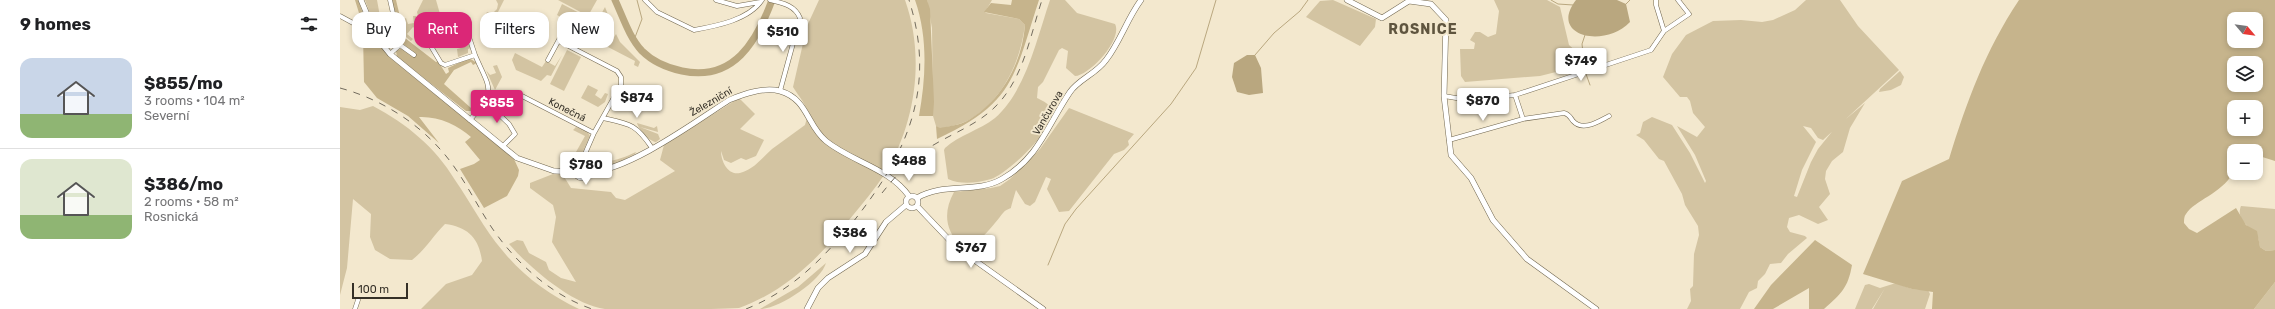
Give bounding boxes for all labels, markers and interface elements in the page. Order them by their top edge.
chip: Buy [352,12,406,48]
chip: Rent [414,12,472,48]
chip: Filters [480,12,549,48]
chip: New [557,12,614,48]
north arrow [2227,12,2263,48]
map controls [2227,12,2263,180]
icon: filters [298,13,320,35]
text: 9 homes [20,14,91,34]
pin: $510 [759,19,807,53]
district label: ROSNICE [1388,21,1458,38]
text: $510 [767,24,799,39]
pin: $749 [1557,48,1605,82]
text: $749 [1565,53,1597,68]
button: layers [2227,56,2263,92]
text: $855/mo [144,73,223,93]
icon: home [52,74,100,122]
pin: $874 [613,85,661,119]
street label: Železniční [688,85,735,119]
pin: $870 [1459,88,1507,122]
street label: Vančurova [1030,89,1066,137]
pin: $855 [473,90,521,124]
text: $874 [620,90,654,105]
text: 3 rooms · 104 m² [144,93,245,108]
text: $870 [1466,93,1500,108]
text: $855 [480,95,514,110]
street label: Konečná [546,96,588,124]
button: + [2227,100,2263,136]
text: Severní [144,108,189,123]
button: − [2227,144,2263,180]
pin: $488 [885,148,933,182]
pin: $780 [562,152,610,186]
text: $488 [891,153,927,168]
text: $780 [569,157,603,172]
text: $386/mo [144,174,223,194]
icon: home [52,175,100,223]
text: 2 rooms · 58 m² [144,194,239,209]
text: Rosnická [144,209,198,224]
pin: $386 [826,220,874,254]
text: $386 [833,225,867,240]
pin: $767 [947,235,995,269]
text: $767 [955,240,987,255]
scale bar [352,281,408,300]
text: 100 m [358,283,389,296]

